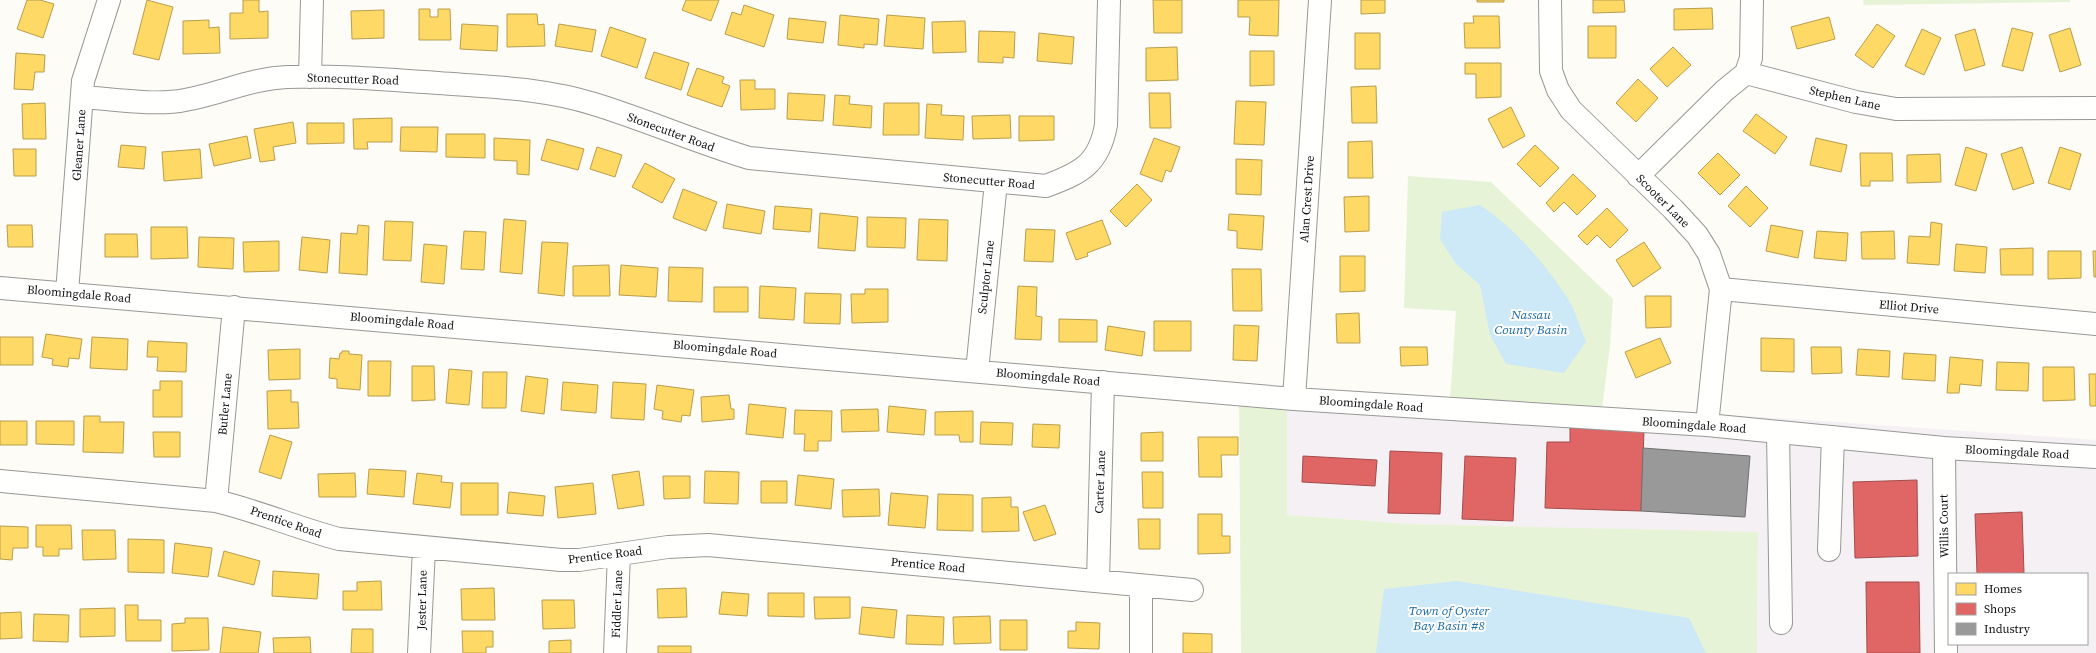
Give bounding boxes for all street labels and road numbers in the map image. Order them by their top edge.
street label: Stonecutter Road [307,69,399,89]
street label: Stephen Lane [1808,82,1882,114]
street label: Gleaner Lane [69,109,89,181]
street label: Stonecutter Road [625,109,717,155]
street label: Alan Crest Drive [1296,155,1318,243]
street label: Stonecutter Road [943,169,1036,193]
street label: Scooter Lane [1633,171,1693,231]
street label: Sculptor Lane [974,239,998,315]
street label: Bloomingdale Road [26,281,132,307]
street label: Elliot Drive [1878,296,1940,318]
street label: Bloomingdale Road [349,308,455,334]
street label: Bloomingdale Road [672,336,778,362]
street label: Bloomingdale Road [995,364,1101,390]
street label: Butler Lane [214,372,236,436]
street label: Bloomingdale Road [1318,392,1424,416]
street label: Bloomingdale Road [1641,413,1747,437]
street label: Bloomingdale Road [1964,441,2070,463]
street label: Carter Lane [1091,450,1109,514]
street label: Willis Court [1935,494,1953,558]
street label: Prentice Road [248,502,324,542]
street label: Prentice Road [567,542,643,567]
street label: Prentice Road [890,554,966,576]
street label: Jester Lane [413,570,431,631]
street label: Fiddler Lane [608,570,626,638]

